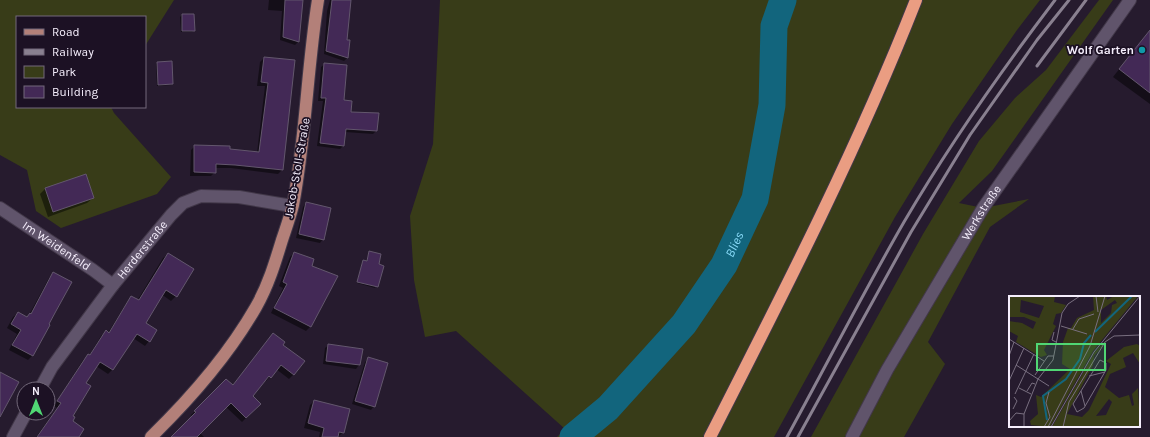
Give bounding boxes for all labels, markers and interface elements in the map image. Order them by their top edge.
legend [16,16,146,108]
text: Road [52,25,80,39]
place label: Wolf Garten [1067,43,1134,57]
text: Railway [52,45,94,59]
marker: Wolf Garten [1137,45,1147,55]
text: Park [52,65,77,79]
text: Building [52,85,99,99]
street label: Jakob-Stoll-Straße [281,117,313,219]
street label: Werkstraße [958,182,1004,243]
street label: Im Weidenfeld [20,218,93,273]
street label: Herderstraße [114,218,170,282]
water label: Blies [722,229,747,259]
inset map [1009,296,1140,427]
north arrow [16,381,56,421]
text: N [32,385,40,398]

